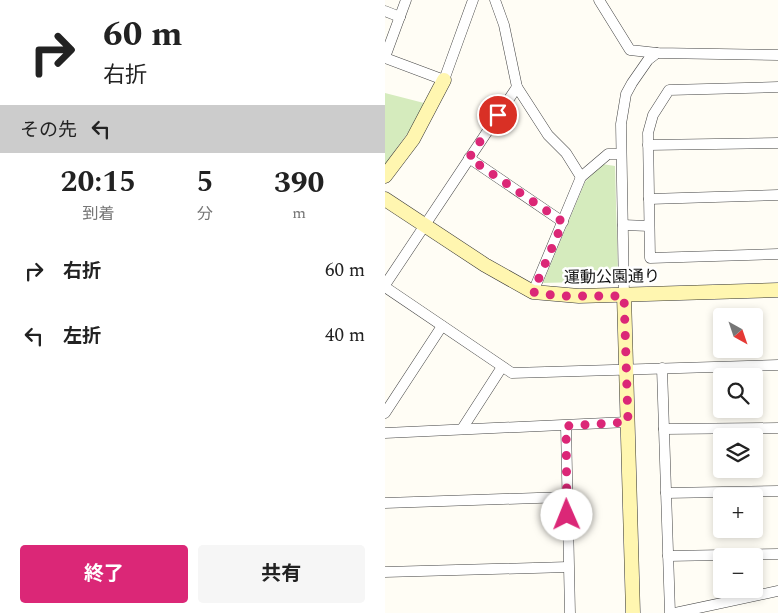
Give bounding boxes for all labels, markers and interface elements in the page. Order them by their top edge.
text: 60 m [103,8,183,61]
icon: right [20,20,85,85]
text: 右折 [103,59,147,92]
pin [477,94,519,136]
icon: arrive [484,101,512,129]
icon: left [87,115,115,143]
text: その先 [20,116,77,145]
text: 20:15 [61,159,136,205]
text: 5 [197,159,213,205]
text: 390 [274,160,324,206]
text: m [292,201,306,225]
text: 到着 [82,202,114,226]
text: 分 [197,202,213,226]
text: 60 m [325,256,365,285]
icon: right [20,257,48,285]
text: 右折 [63,257,101,286]
street label: 運動公園通り [564,264,660,290]
north arrow [713,308,763,358]
map controls [713,308,763,598]
text: 40 m [325,321,365,350]
icon: left [20,322,48,350]
text: 左折 [63,322,101,351]
button: search [713,368,763,418]
button: layers [713,428,763,478]
position arrow [540,488,592,540]
button: + [713,488,763,538]
button: 終了 [20,545,188,603]
button: 共有 [198,545,365,603]
button: − [713,548,763,598]

